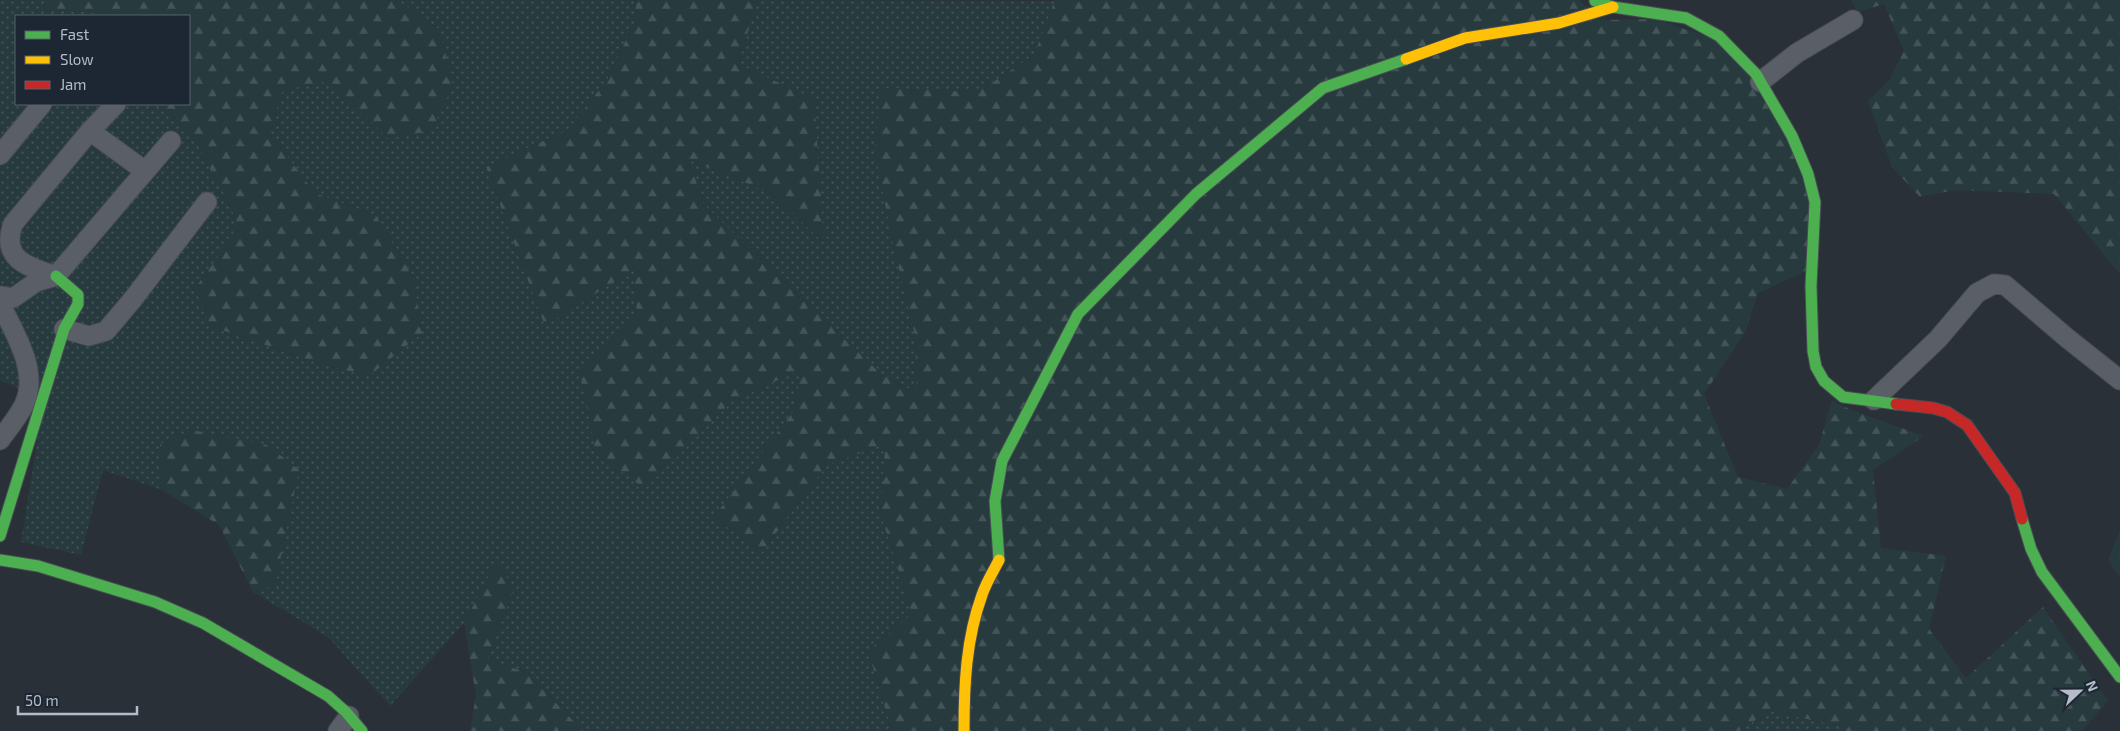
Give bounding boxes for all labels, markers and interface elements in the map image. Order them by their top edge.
legend [15,15,190,105]
text: Fast [60,25,90,43]
text: Slow [60,50,94,68]
text: Jam [60,75,86,93]
north arrow [2055,666,2105,716]
text: N [2083,678,2102,694]
scale bar [18,684,136,716]
text: 50 m [25,691,59,709]

